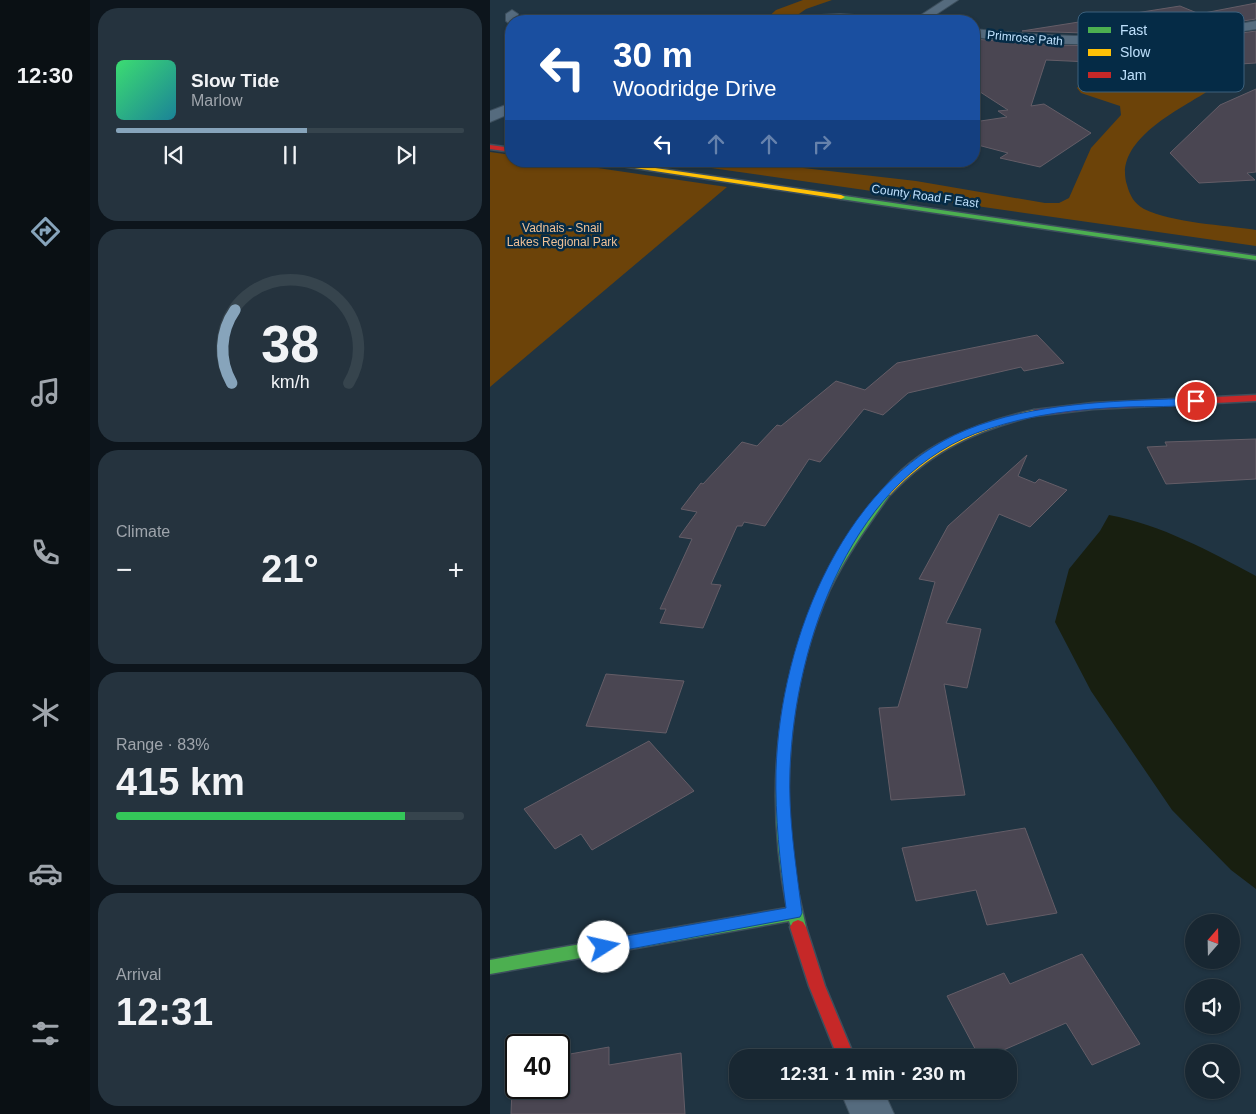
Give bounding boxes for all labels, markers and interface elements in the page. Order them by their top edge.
legend [1078,12,1244,92]
text: Fast [1120,22,1147,38]
street label: Primrose Path [987,28,1063,48]
icon: left [530,35,595,100]
text: 30 m [613,35,693,74]
text: Slow [1120,44,1151,60]
text: 12:30 [17,63,73,88]
text: Jam [1120,67,1146,83]
text: Slow Tide [191,70,279,91]
text: Woodridge Drive [613,76,776,101]
text: Marlow [191,92,243,109]
icon: left [649,130,677,158]
icon: ahead [702,130,730,158]
icon: ahead [755,130,783,158]
icon: right [808,130,836,158]
icon: previous [160,141,188,169]
icon: pause [276,141,304,169]
icon: next [392,141,420,169]
street label: County Road F East [871,182,980,211]
icon: directions [28,214,63,249]
park label: Vadnais - Snail Lakes Regional Park [507,221,618,249]
text: 38 [261,315,319,373]
text: km/h [271,372,309,392]
icon: music [28,375,63,410]
pin [1175,380,1217,422]
icon: arrive [1182,387,1210,415]
text: Climate [116,523,170,540]
icon: phone [28,535,63,570]
text: 21° [261,548,319,590]
text: − [116,554,132,585]
text: + [448,554,464,585]
icon: climate [28,695,63,730]
text: Range · 83% [116,736,209,753]
text: 415 km [116,761,245,803]
icon: car [28,856,63,891]
north arrow [1185,914,1240,969]
map controls [1185,914,1240,1099]
position arrow [577,920,629,972]
text: Arrival [116,966,161,983]
button: sound [1185,979,1240,1034]
text: 12:31 [116,991,213,1033]
icon: filters [28,1016,63,1051]
speed limit sign: 40 [505,1034,570,1099]
button: search [1185,1044,1240,1099]
text: 12:31 · 1 min · 230 m [780,1063,966,1084]

